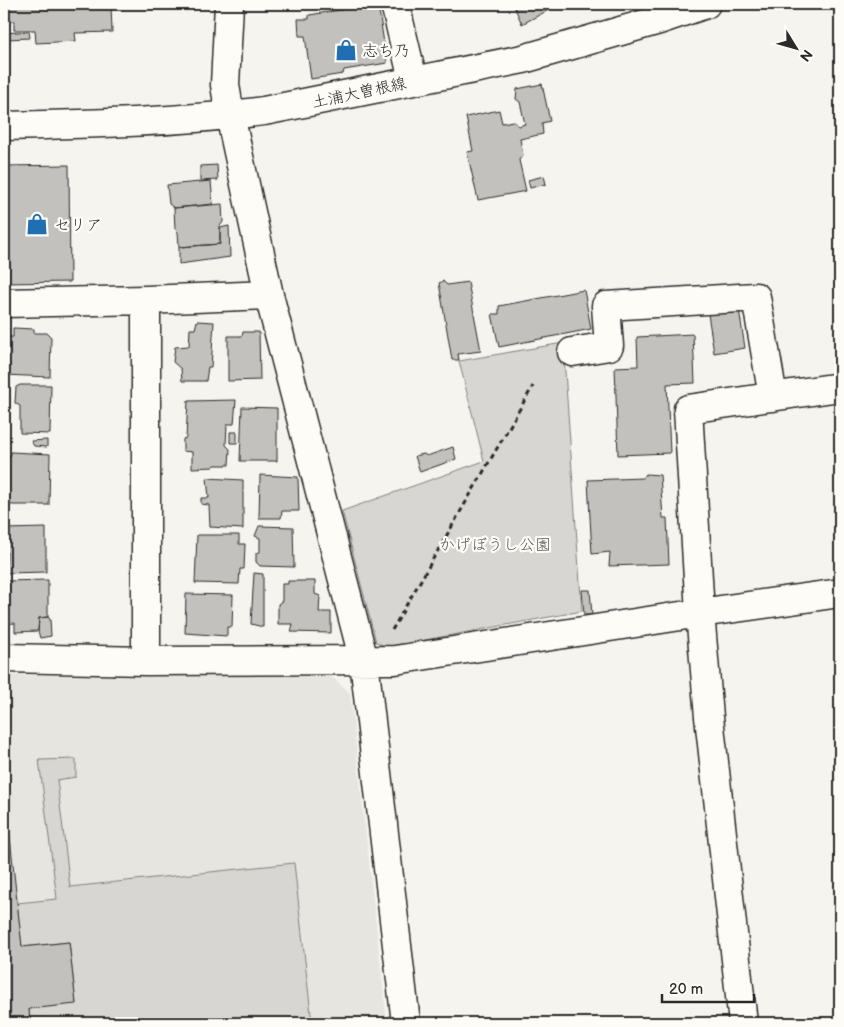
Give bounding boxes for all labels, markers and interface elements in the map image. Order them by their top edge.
north arrow [772,22,822,72]
shop icon: 志ち乃 [333,37,359,63]
place label: 志ち乃 [362,42,410,61]
text: N [796,46,816,65]
street label: 土浦大曽根線 [310,74,408,113]
shop icon: セリア [24,211,50,237]
place label: セリア [54,216,102,235]
park label: かげぼうし公園 [439,536,551,555]
scale bar [662,972,754,1004]
text: 20 m [669,980,703,999]

